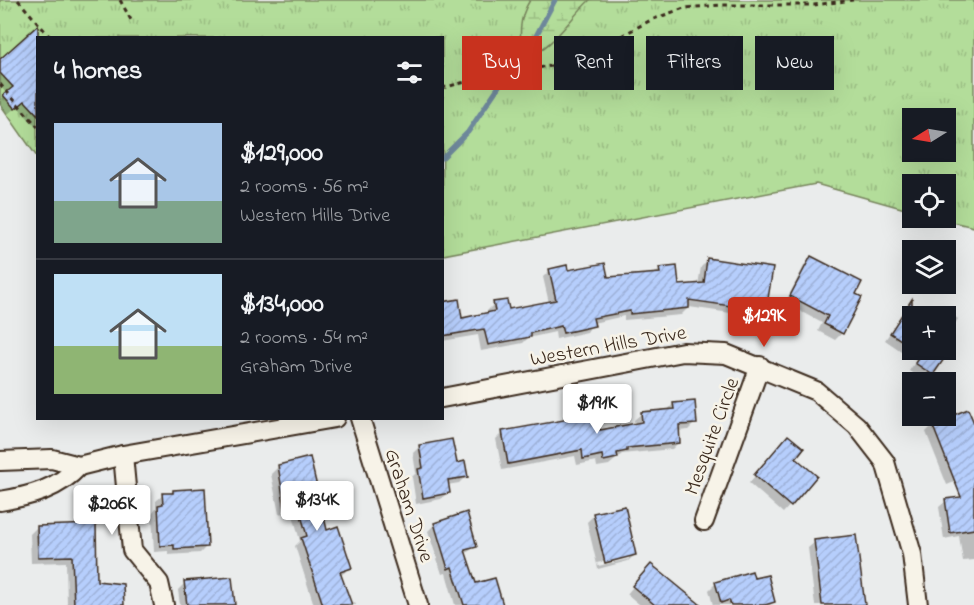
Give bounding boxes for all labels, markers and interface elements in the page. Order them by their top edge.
chip: Buy [462,36,542,90]
chip: Rent [554,36,634,90]
chip: Filters [646,36,743,90]
chip: New [755,36,834,90]
text: 4 homes [54,53,142,91]
icon: filters [393,56,426,89]
north arrow [902,108,956,162]
map controls [902,108,956,426]
text: $129,000 [240,135,323,173]
icon: home [102,147,174,219]
text: 2 rooms · 56 m² [240,173,369,202]
button: locate [902,174,956,228]
text: Western Hills Drive [240,202,390,231]
button: layers [902,240,956,294]
text: $134,000 [240,286,324,324]
pin: $129K [722,297,806,348]
icon: home [102,298,174,370]
text: $129K [742,302,786,331]
button: + [902,306,956,360]
street label: Western Hills Drive [528,318,689,375]
text: 2 rooms · 54 m² [240,324,368,353]
text: Graham Drive [240,353,352,382]
button: − [902,372,956,426]
street label: Mesquite Circle [678,373,748,500]
pin: $191K [555,384,639,435]
text: $191K [577,389,617,418]
street label: Graham Drive [376,445,441,567]
pin: $134K [275,481,359,532]
pin: $206K [70,485,154,536]
text: $134K [295,486,339,515]
text: $206K [87,490,137,519]

